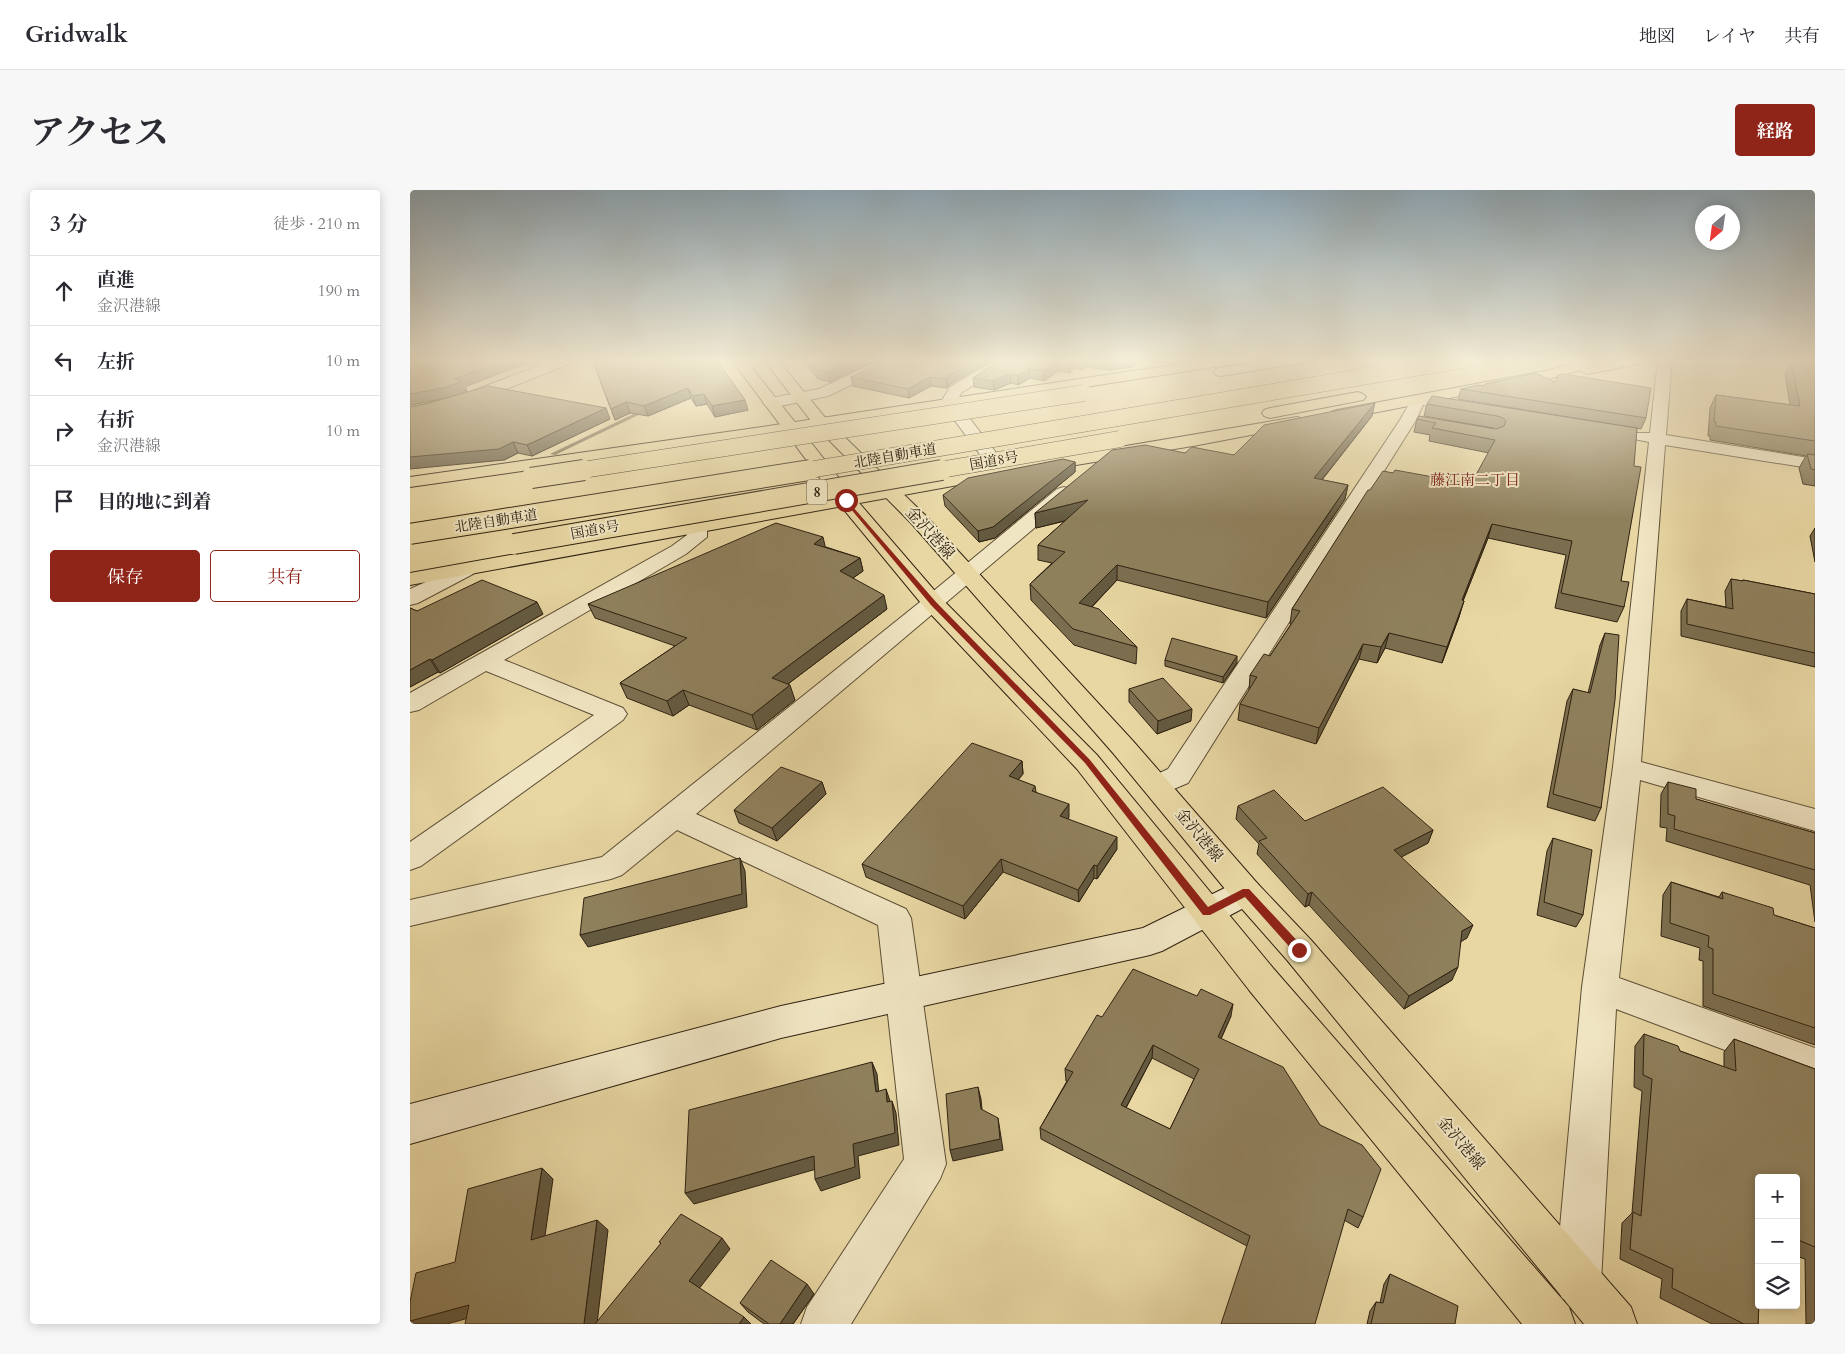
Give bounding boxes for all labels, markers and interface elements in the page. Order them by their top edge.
text: Gridwalk [25,18,128,51]
text: 地図 [1639,24,1675,49]
text: レイヤ [1703,24,1756,49]
text: 共有 [1784,24,1820,49]
button: 経路 [1735,104,1815,156]
text: アクセス [30,109,169,157]
north arrow [1695,205,1740,250]
text: 3 分 [50,210,87,239]
text: 徒歩 · 210 m [273,213,360,235]
text: 直進 [97,267,135,293]
icon: ahead [50,277,78,305]
text: 190 m [318,280,360,302]
text: 金沢港線 [97,295,161,317]
icon: left [50,347,78,375]
text: 左折 [97,349,135,375]
text: 10 m [326,350,360,372]
text: 右折 [97,407,135,433]
icon: right [50,417,78,445]
text: 10 m [326,420,360,442]
text: 金沢港線 [97,435,161,457]
street label: 北陸自動車道 [852,439,938,473]
street label: 国道8号 [968,447,1020,475]
district label: 藤江南二丁目 [1430,470,1520,490]
road number: 8 [807,480,827,504]
icon: arrive [50,487,78,515]
text: 目的地に到着 [97,489,211,515]
route start [835,489,858,512]
street label: 金沢港線 [900,502,960,564]
street label: 北陸自動車道 [453,505,539,537]
street label: 国道8号 [569,516,621,544]
button: 保存 [50,550,200,602]
button: 共有 [210,550,360,602]
street label: 金沢港線 [1170,803,1228,867]
route end [1288,939,1311,962]
street label: 金沢港線 [1432,1111,1490,1175]
map controls [1755,1174,1800,1309]
button: + [1755,1174,1800,1219]
button: − [1755,1219,1800,1264]
button: layers [1755,1264,1800,1309]

